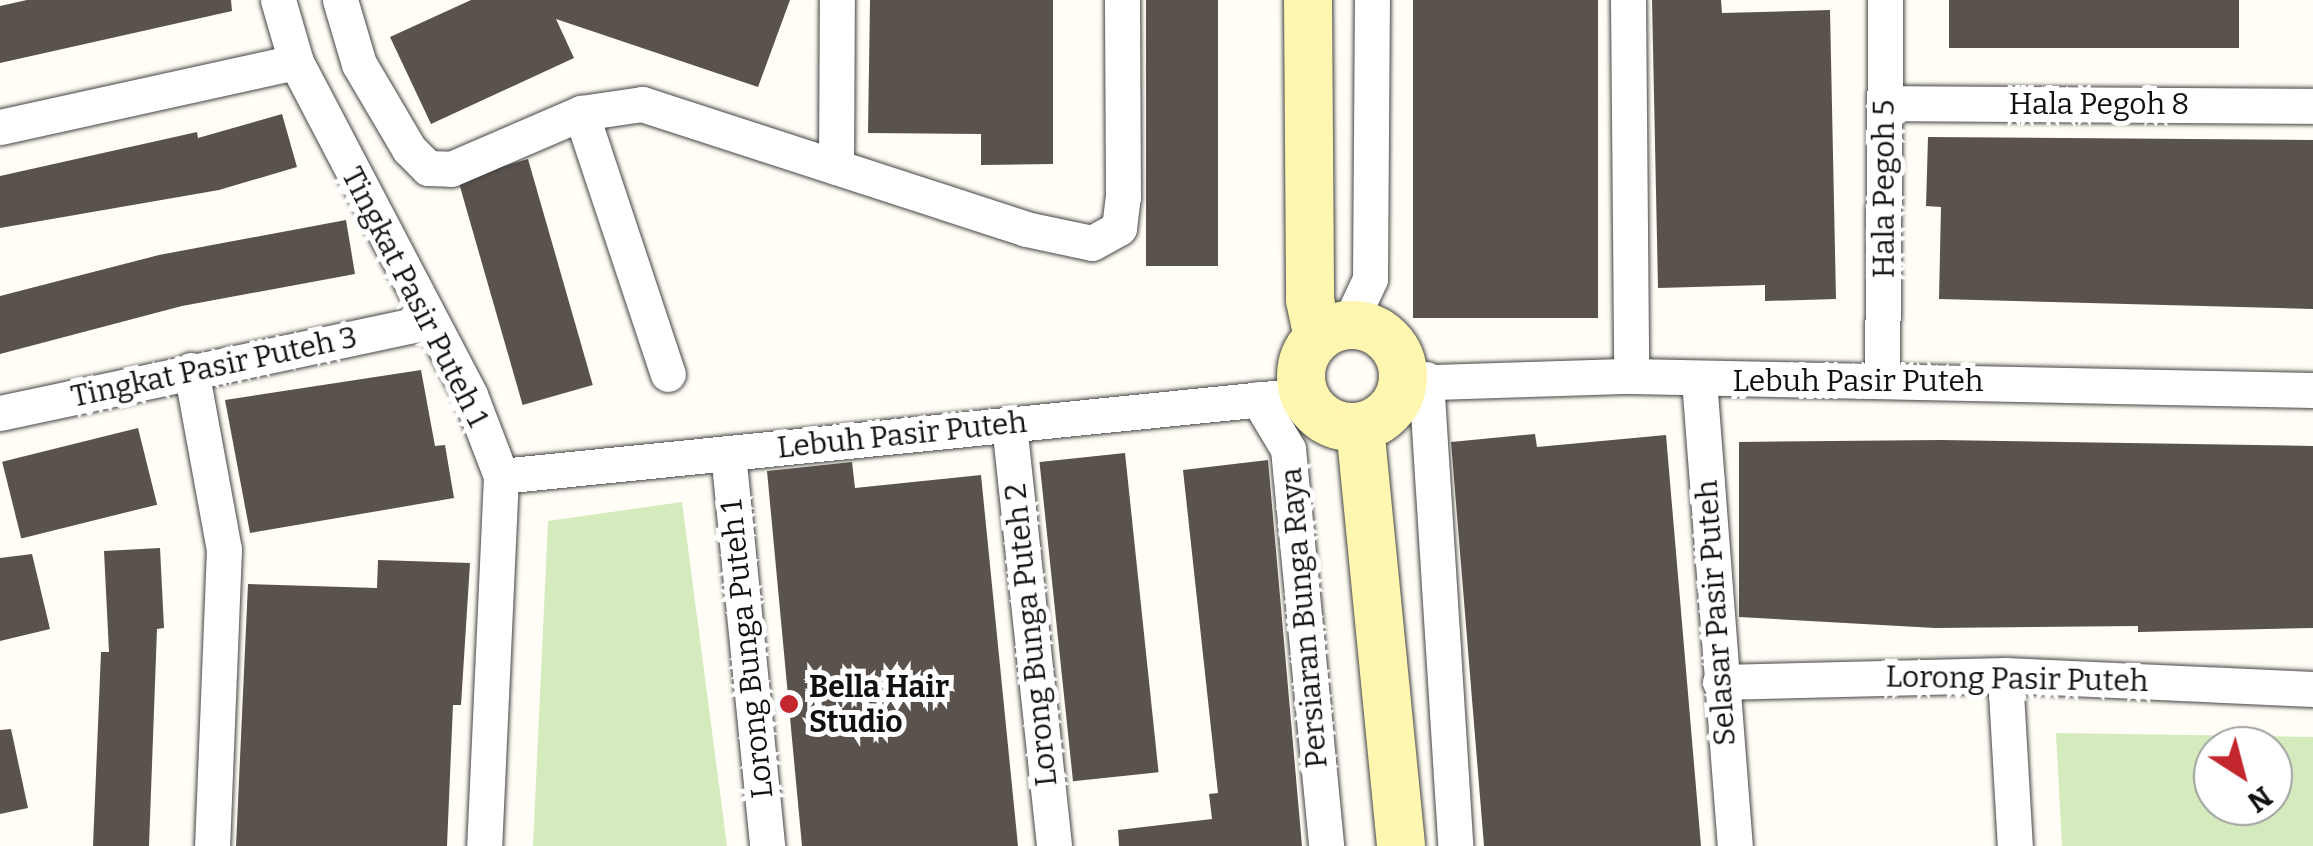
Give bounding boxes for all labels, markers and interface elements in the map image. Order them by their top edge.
street label: Hala Pegoh 8 [2009,86,2189,122]
street label: Hala Pegoh 5 [1866,100,1902,278]
street label: Tingkat Pasir Puteh 1 [334,161,496,433]
street label: Tingkat Pasir Puteh 3 [68,319,360,415]
street label: Lebuh Pasir Puteh [1733,363,1983,399]
street label: Lebuh Pasir Puteh [775,404,1029,466]
street label: Persiaran Bunga Raya [1273,466,1335,770]
street label: Selasar Pasir Puteh [1689,479,1743,747]
street label: Lorong Bunga Puteh 2 [997,482,1065,788]
street label: Lorong Bunga Puteh 1 [713,498,781,800]
street label: Lorong Pasir Puteh [1885,659,2149,699]
place label: Bella Hair Studio [809,669,949,740]
marker: Bella Hair Studio [778,693,800,715]
north arrow [2193,726,2293,826]
text: N [2241,779,2278,819]

